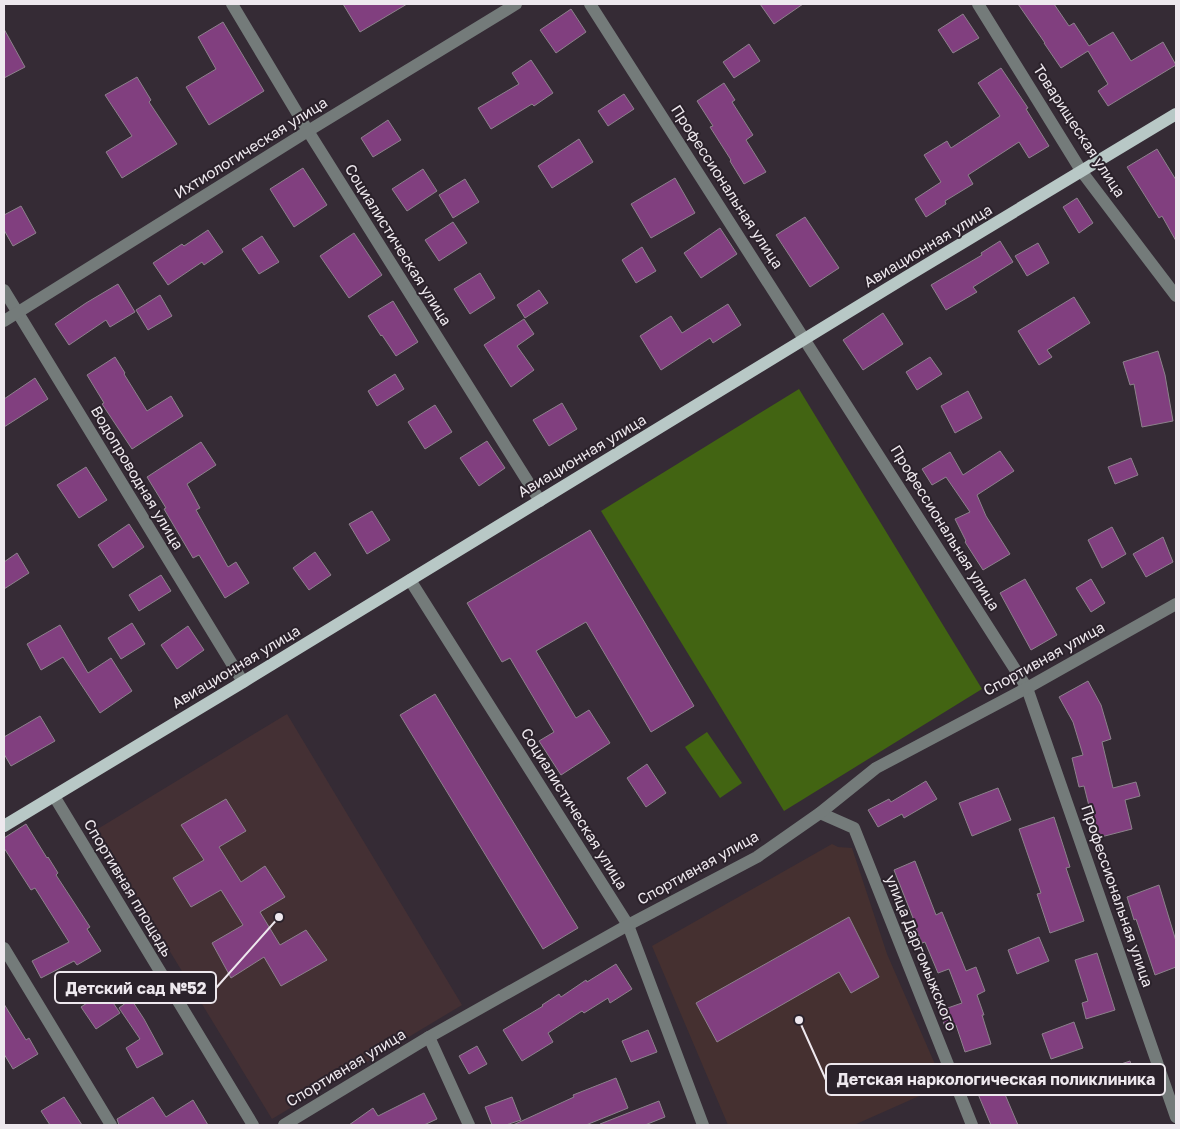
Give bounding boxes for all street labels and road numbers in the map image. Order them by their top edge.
street label: Товарищеская улица [1030,61,1130,200]
street label: Ихтиологическая улица [171,93,330,202]
street label: Профессиональная улица [668,101,788,272]
street label: Социалистическая улица [342,160,456,329]
street label: Авиационная улица [860,200,995,291]
street label: Водопроводная улица [88,402,188,553]
street label: Авиационная улица [514,410,649,501]
street label: Профессиональная улица [887,441,1004,614]
street label: Спортивная улица [980,617,1107,699]
street label: Авиационная улица [168,621,303,712]
street label: Социалистическая улица [518,724,632,893]
street label: Профессиональная улица [1078,802,1158,989]
street label: Спортивная площадь [81,816,177,960]
street label: Спортивная улица [634,826,761,908]
street label: улица Даргомыжского [882,872,962,1033]
street label: Спортивная улица [283,1024,408,1110]

